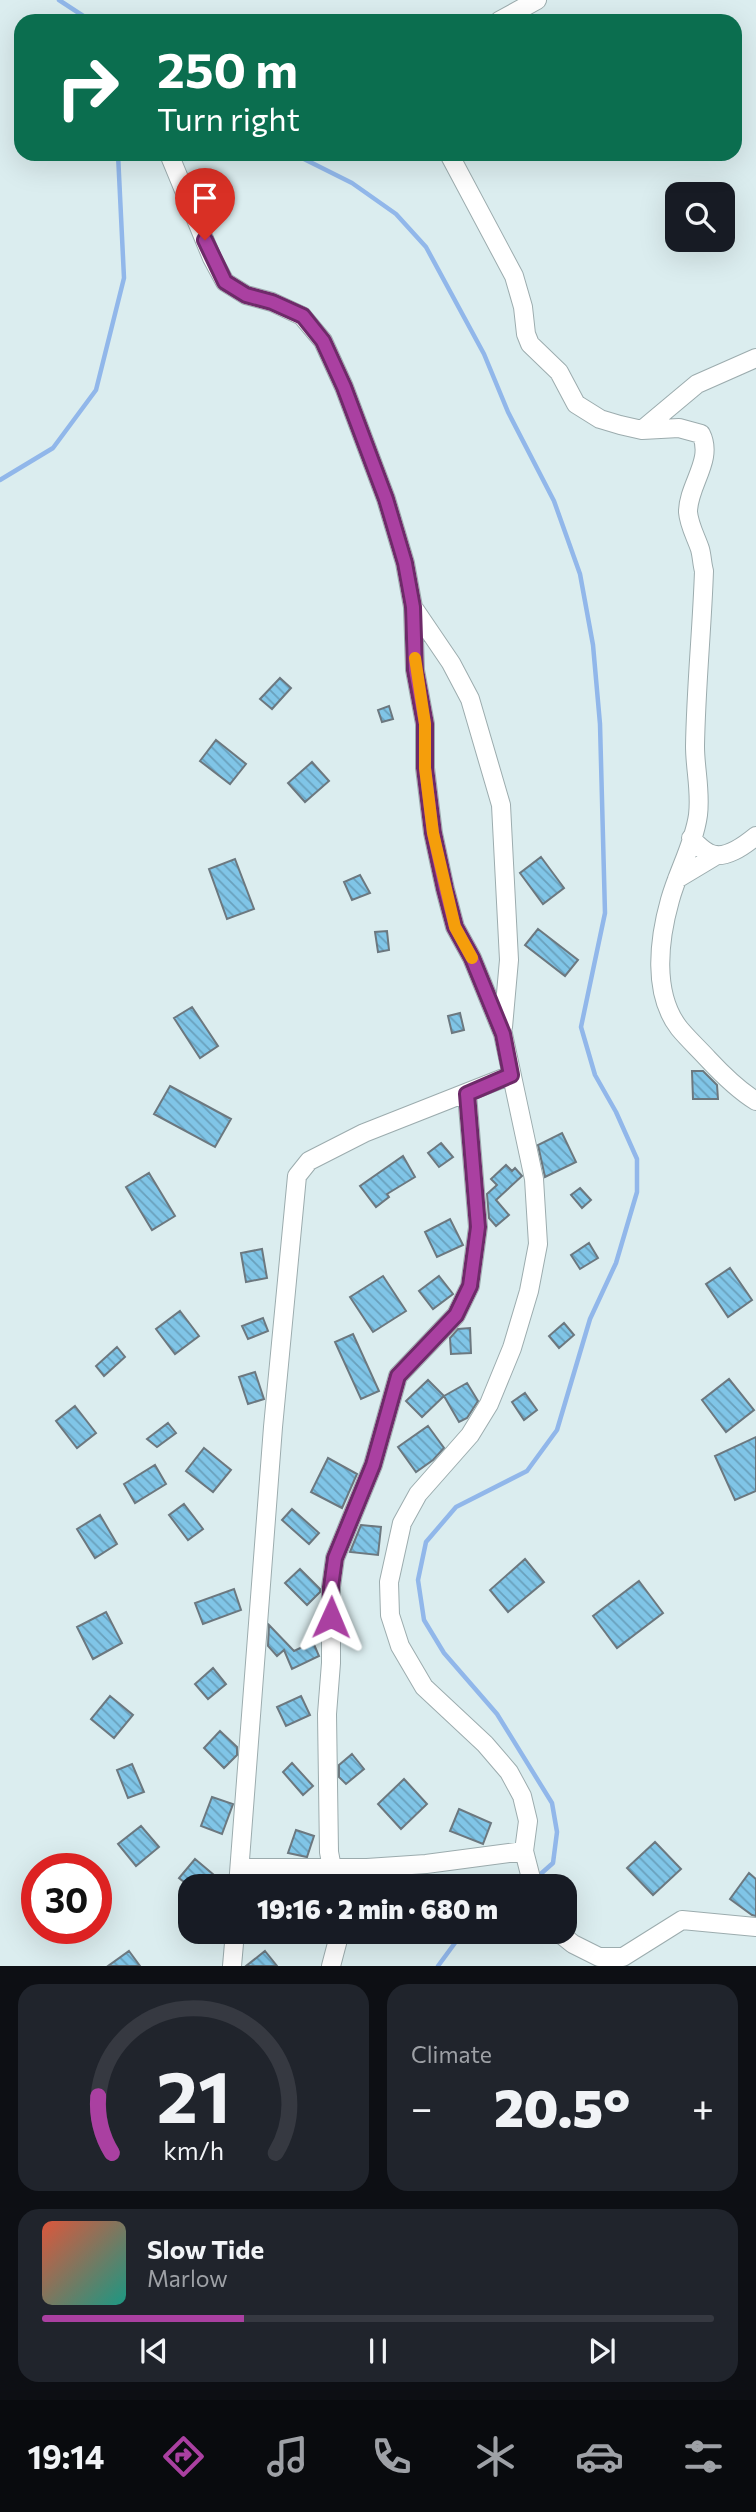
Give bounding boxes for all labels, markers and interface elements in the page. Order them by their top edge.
text: 250 m [157,38,298,98]
icon: right [42,42,133,133]
text: Turn right [157,98,300,138]
pin [175,168,235,240]
icon: arrive [186,179,224,217]
map controls [665,182,735,252]
button: search [665,182,735,252]
position arrow [294,1580,368,1654]
speed limit sign: 30 [21,1853,112,1944]
text: 19:16 · 2 min · 680 m [257,1893,498,1924]
text: Climate [411,2040,492,2068]
text: 21 [156,2050,231,2139]
text: 20.5° [494,2074,630,2138]
text: − [411,2083,433,2130]
text: + [692,2083,714,2130]
text: km/h [163,2135,224,2165]
text: Slow Tide [147,2233,264,2264]
text: Marlow [147,2264,228,2292]
icon: previous [135,2332,173,2370]
icon: pause [359,2332,397,2370]
icon: next [583,2332,621,2370]
icon: directions [159,2432,208,2481]
icon: music [263,2432,312,2481]
icon: phone [367,2432,416,2481]
icon: climate [471,2432,520,2481]
icon: car [575,2432,624,2481]
icon: filters [679,2432,728,2481]
text: 19:14 [28,2436,104,2476]

